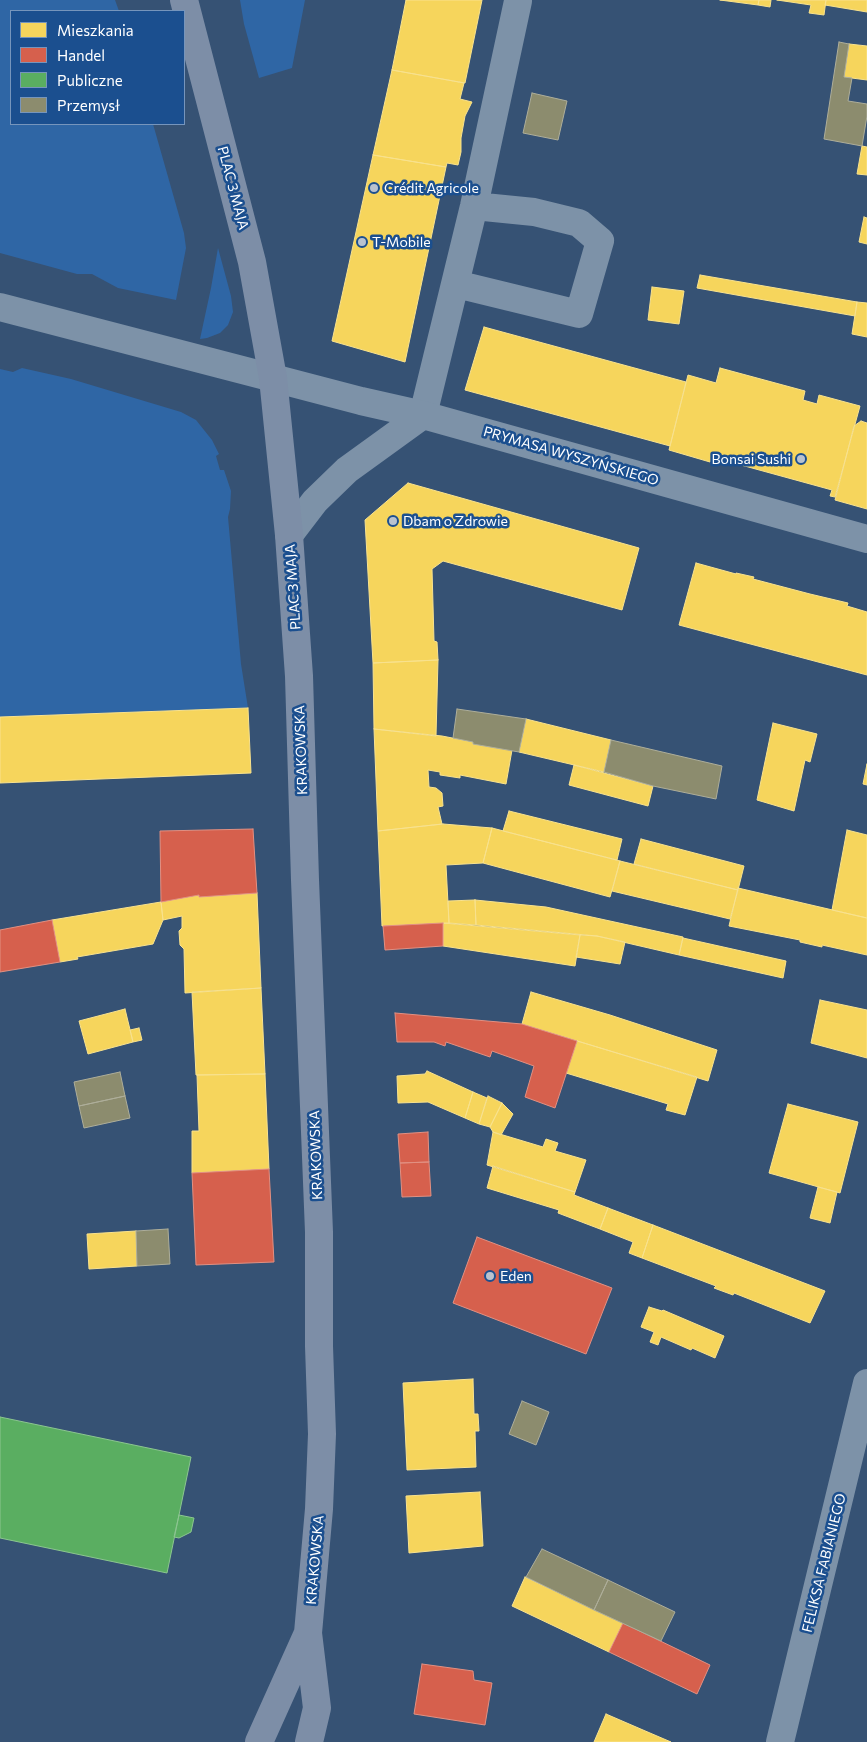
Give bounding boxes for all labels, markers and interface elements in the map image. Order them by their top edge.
legend [10,10,185,125]
text: Mieszkania [57,21,134,39]
text: Handel [57,46,105,64]
text: Publiczne [57,71,123,89]
text: Przemysł [57,96,120,114]
street label: PLAC 3 MAJA [214,144,252,232]
place label: Crédit Agricole [384,180,479,196]
marker: Crédit Agricole [368,182,380,194]
place label: T-Mobile [372,234,431,250]
marker: T-Mobile [356,236,368,248]
street label: PRYMASA WYSZYŃSKIEGO [481,423,661,489]
place label: Bonsai Sushi [712,451,791,467]
marker: Bonsai Sushi [795,453,807,465]
place label: Dbam o Zdrowie [403,513,508,529]
marker: Dbam o Zdrowie [387,515,399,527]
street label: PLAC 3 MAJA [282,544,304,630]
street label: KRAKOWSKA [291,705,311,795]
street label: KRAKOWSKA [306,1110,326,1200]
place label: Eden [500,1268,532,1284]
marker: Eden [484,1270,496,1282]
street label: FELIKSA FABIANIEGO [799,1492,849,1634]
street label: KRAKOWSKA [303,1515,327,1605]

